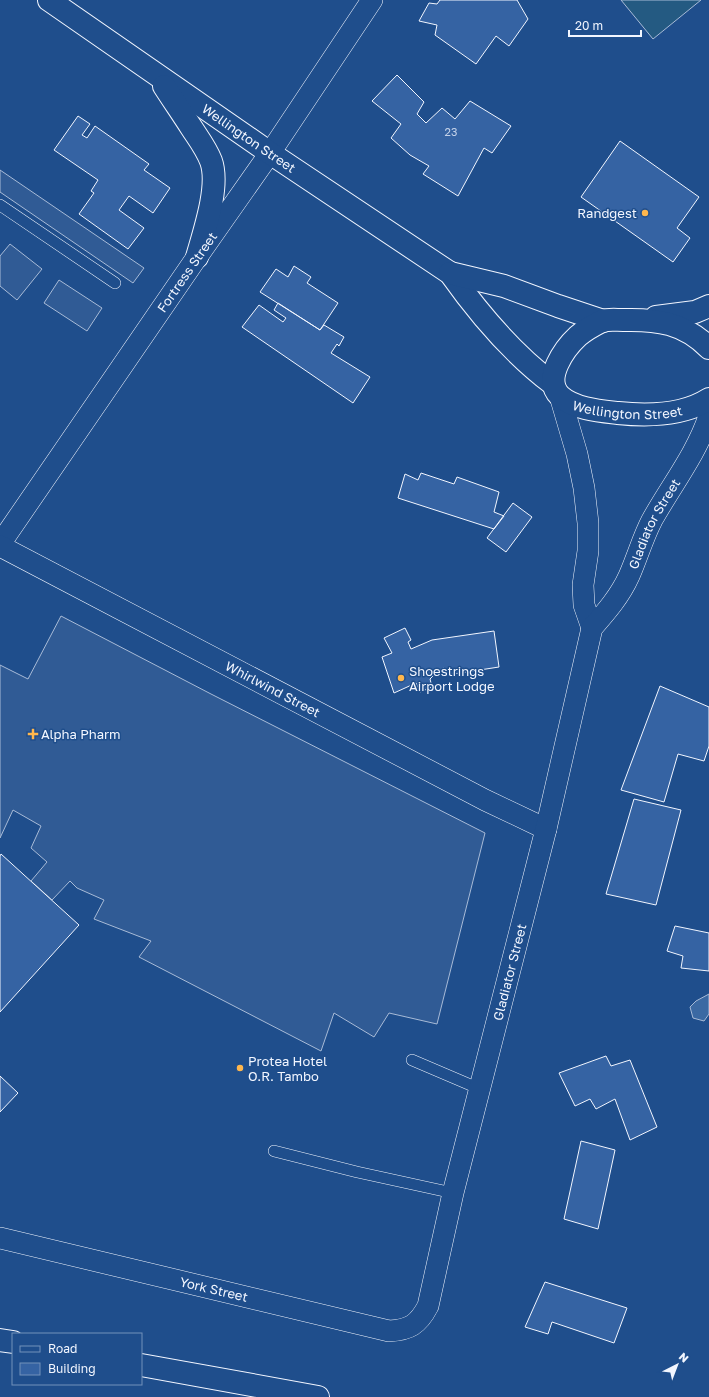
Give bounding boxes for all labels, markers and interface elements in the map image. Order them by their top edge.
scale bar [569,12,641,38]
text: 20 m [575,18,603,33]
street label: Wellington Street [199,100,299,176]
house number: 23 [445,125,457,138]
place label: Randgest [577,205,637,221]
marker: Randgest [640,208,650,218]
street label: Fortress Street [154,229,220,315]
street label: Wellington Street [571,397,684,422]
street label: Gladiator Street [625,476,683,571]
street label: Whirlwind Street [223,657,323,720]
place label: Shoestrings Airport Lodge [409,663,494,694]
marker: Shoestrings Airport Lodge [396,673,406,683]
place label: Alpha Pharm [41,726,121,742]
marker: Alpha Pharm [28,729,38,739]
street label: Gladiator Street [489,922,529,1022]
place label: Protea Hotel O.R. Tambo [248,1053,327,1084]
marker: Protea Hotel O.R. Tambo [235,1063,245,1073]
street label: York Street [178,1273,250,1305]
legend [12,1333,142,1385]
text: Road [48,1341,77,1356]
north arrow [657,1345,697,1385]
text: N [677,1350,691,1365]
text: Building [48,1361,96,1376]

